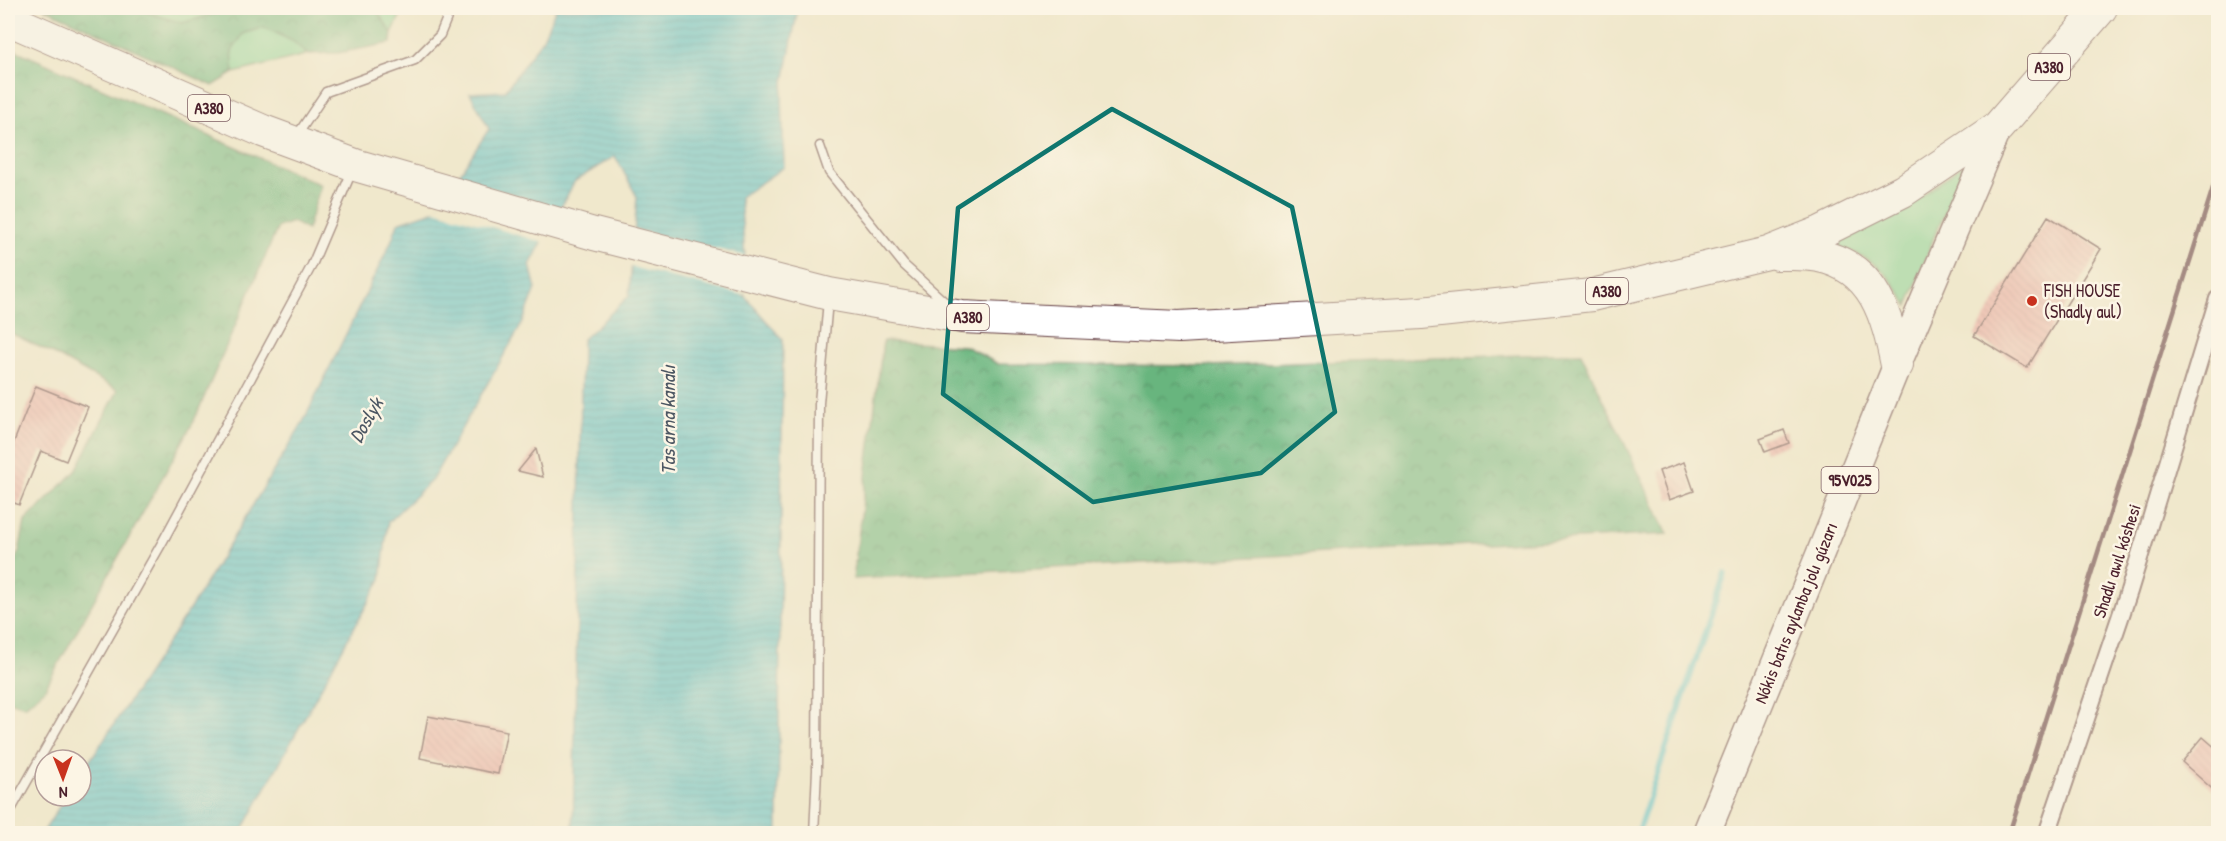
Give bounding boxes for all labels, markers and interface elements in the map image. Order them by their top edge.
road number: A380 [2028,54,2070,80]
road number: A380 [188,95,230,121]
road number: A380 [1586,278,1628,304]
place label: FISH HOUSE (Shadly aul) [2043,278,2122,324]
marker: FISH HOUSE (Shadly aul) [2025,294,2039,308]
road number: A380 [947,304,989,330]
water label: Tas arna kanalı [654,364,681,475]
water label: Doslyk [342,391,391,448]
road number: 95V025 [1822,467,1878,493]
street label: Shadlı awıl kóshesi [2086,501,2147,621]
street label: Nókis batıs aylanba jolı gúzarı [1748,518,1843,707]
north arrow [33,748,93,808]
text: N [58,782,68,804]

